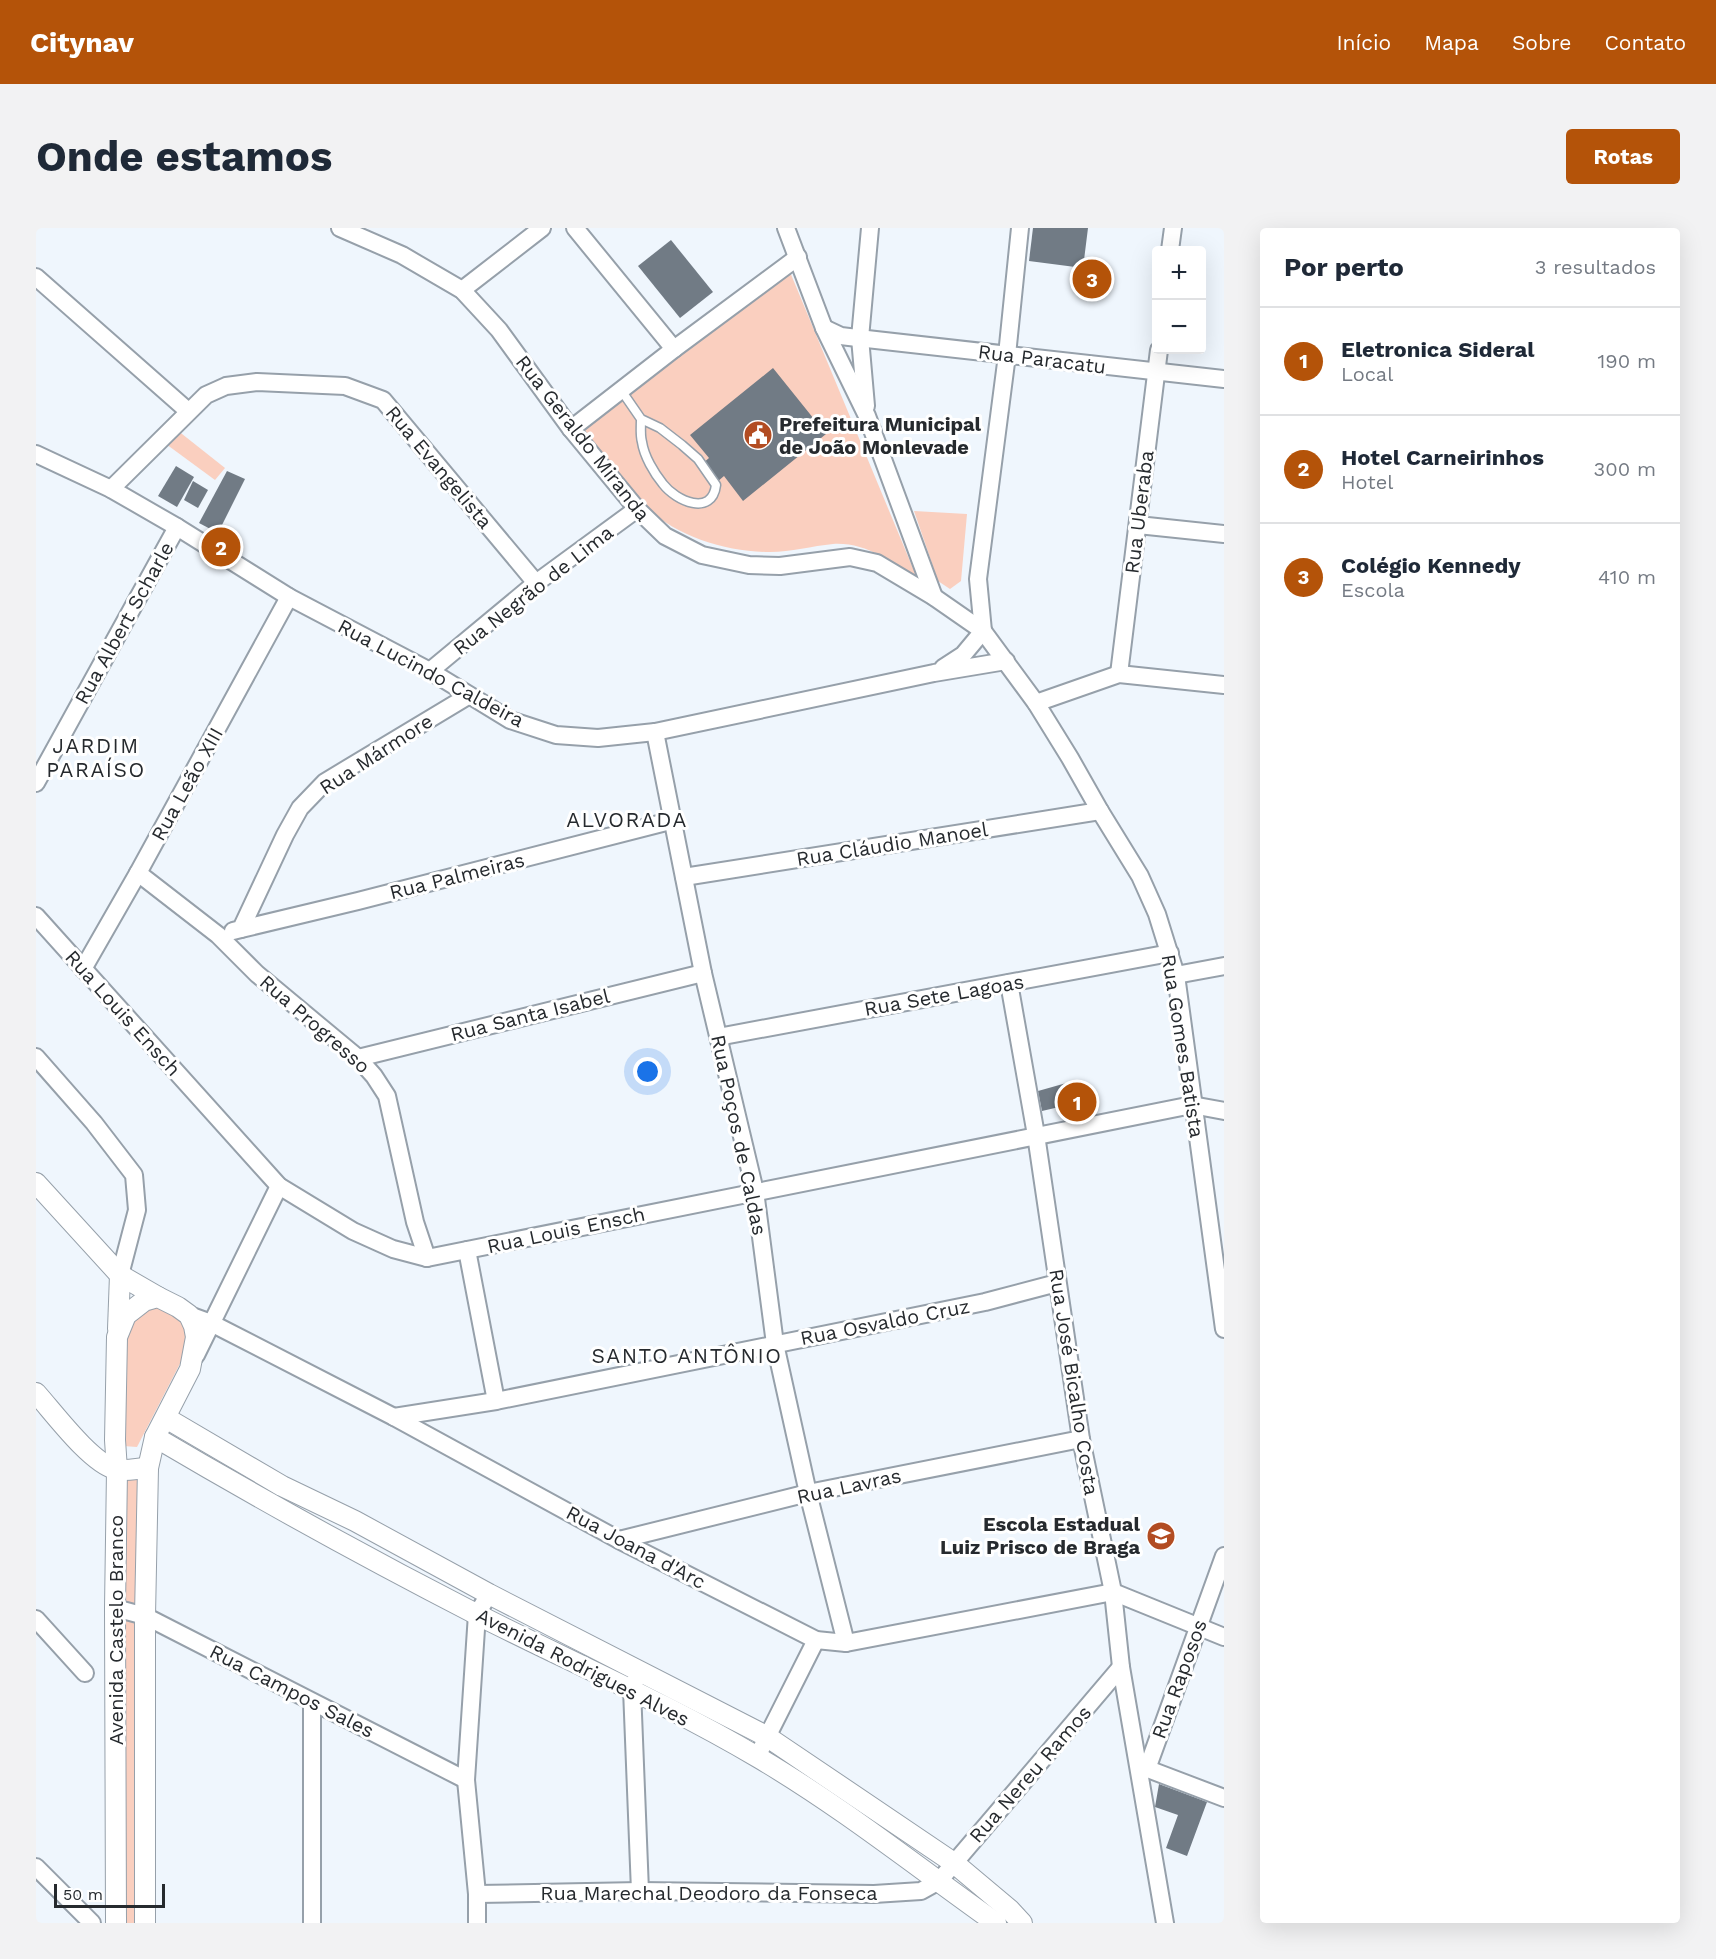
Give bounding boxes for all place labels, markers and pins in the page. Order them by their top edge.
pin: 3 [1072,256,1112,302]
place label: Prefeitura Municipal de João Monlevade [779,412,982,459]
public building icon: Prefeitura Municipal de João Monlevade [742,419,774,451]
pin: 2 [202,524,240,570]
pin: 1 [1058,1080,1096,1124]
place label: Escola Estadual Luiz Prisco de Braga [940,1512,1140,1559]
school or university icon: Escola Estadual Luiz Prisco de Braga [1145,1520,1177,1552]

